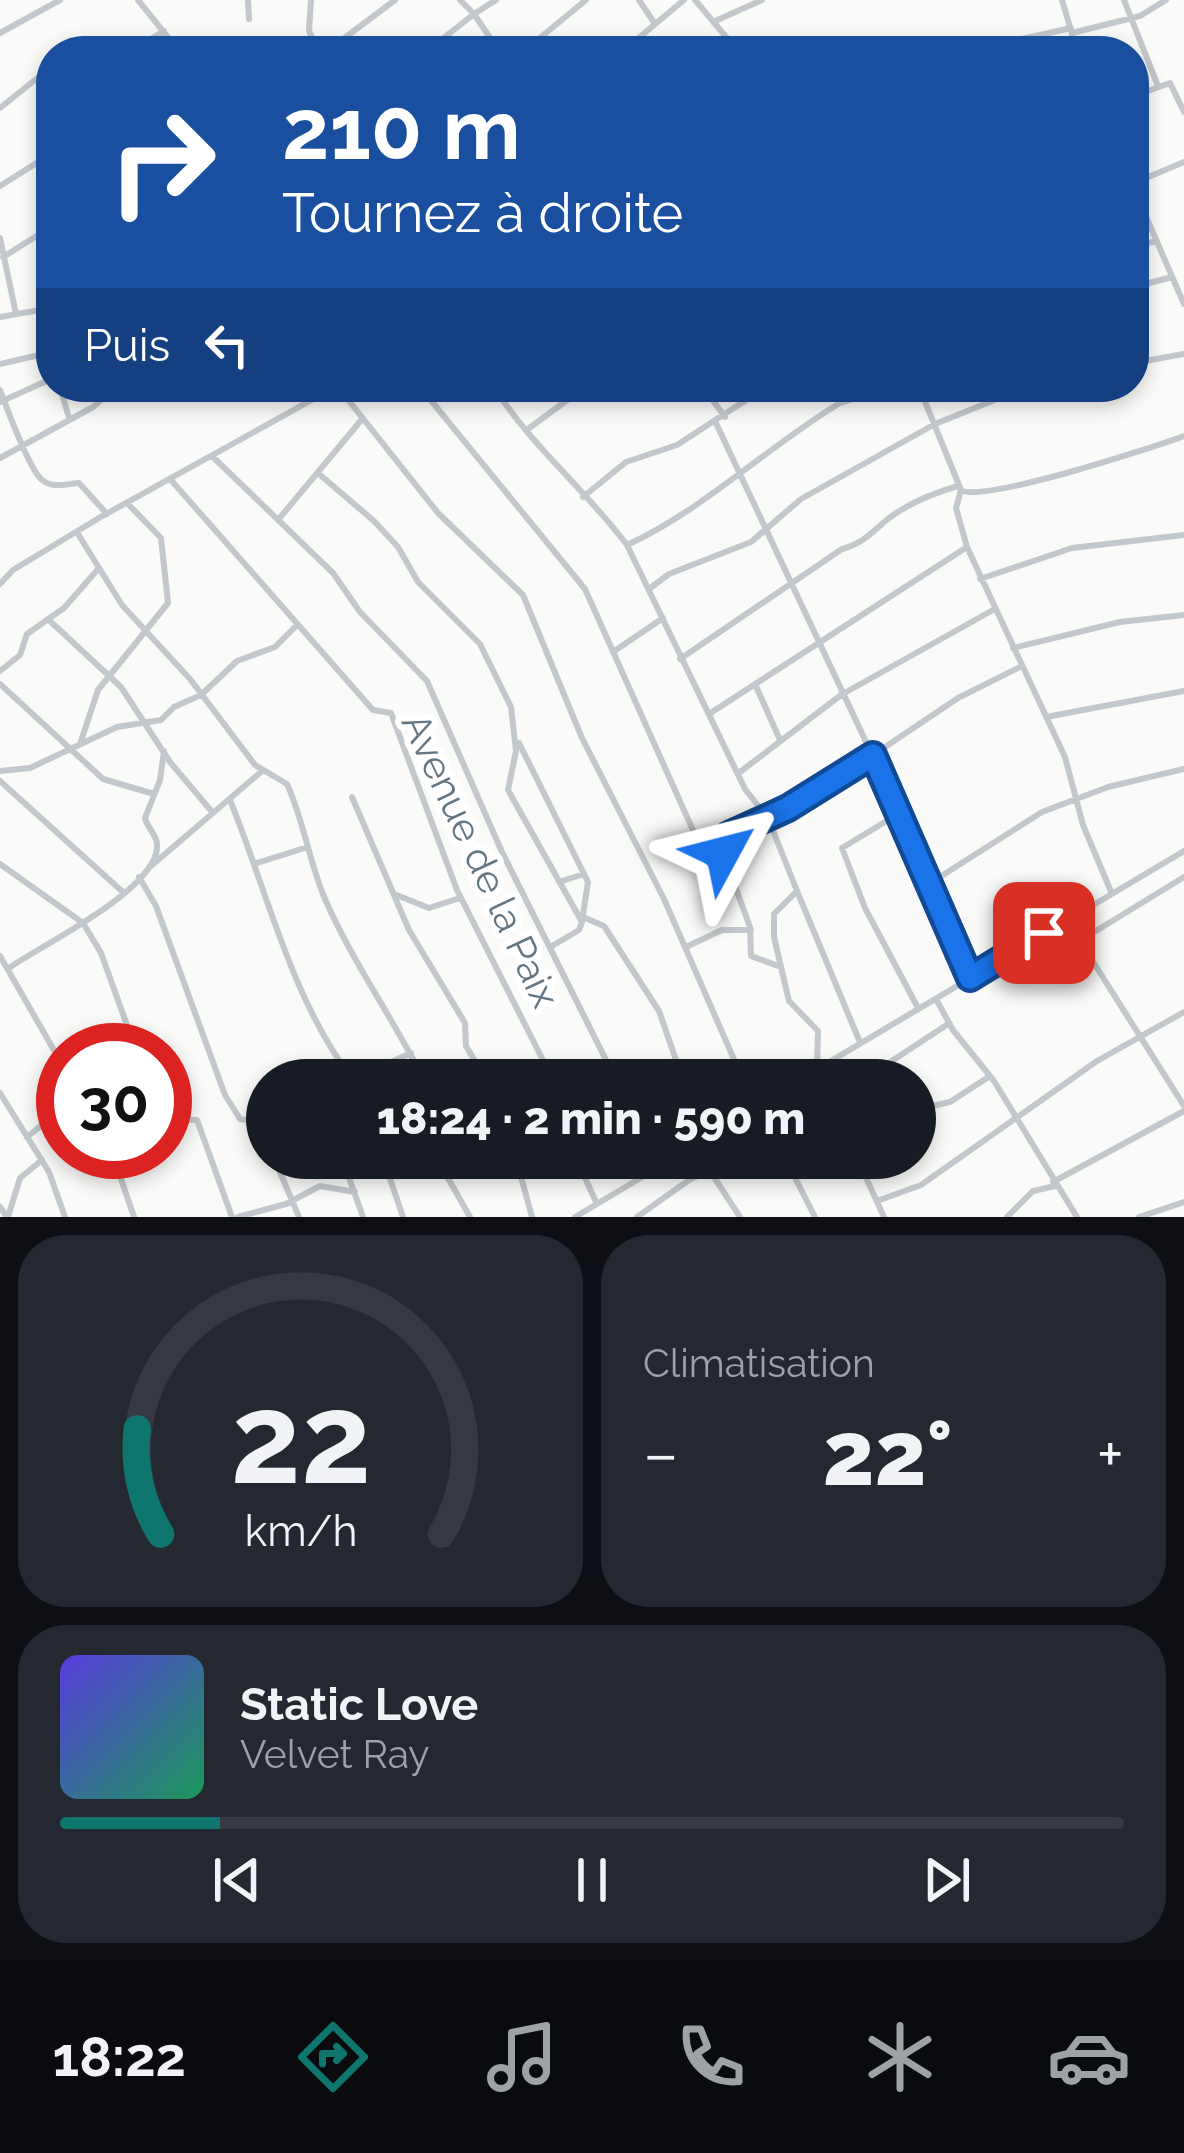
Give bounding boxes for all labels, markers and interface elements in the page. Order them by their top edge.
text: 210 m [282,80,521,179]
icon: right [84,84,240,240]
text: Tournez à droite [282,181,683,245]
icon: left [194,312,260,378]
text: Puis [84,319,170,372]
street label: Avenue de la Paix [393,706,569,1015]
position arrow [660,790,786,916]
pin [993,882,1095,984]
icon: arrive [1011,900,1077,966]
speed limit sign: 30 [36,1023,192,1179]
text: 18:24 · 2 min · 590 m [377,1092,805,1145]
text: Climatisation [643,1340,875,1386]
text: 22 [230,1366,371,1512]
text: 22° [822,1400,953,1506]
text: − [643,1415,679,1492]
text: + [1097,1415,1124,1492]
text: km/h [244,1506,357,1556]
text: Static Love [240,1678,478,1731]
text: Velvet Ray [240,1731,429,1777]
icon: previous [204,1847,270,1913]
icon: pause [559,1847,625,1913]
icon: next [914,1847,980,1913]
icon: directions [291,2015,375,2099]
icon: music [480,2015,564,2099]
icon: phone [669,2015,753,2099]
icon: climate [858,2015,942,2099]
icon: car [1047,2015,1131,2099]
text: 18:22 [53,2025,186,2089]

